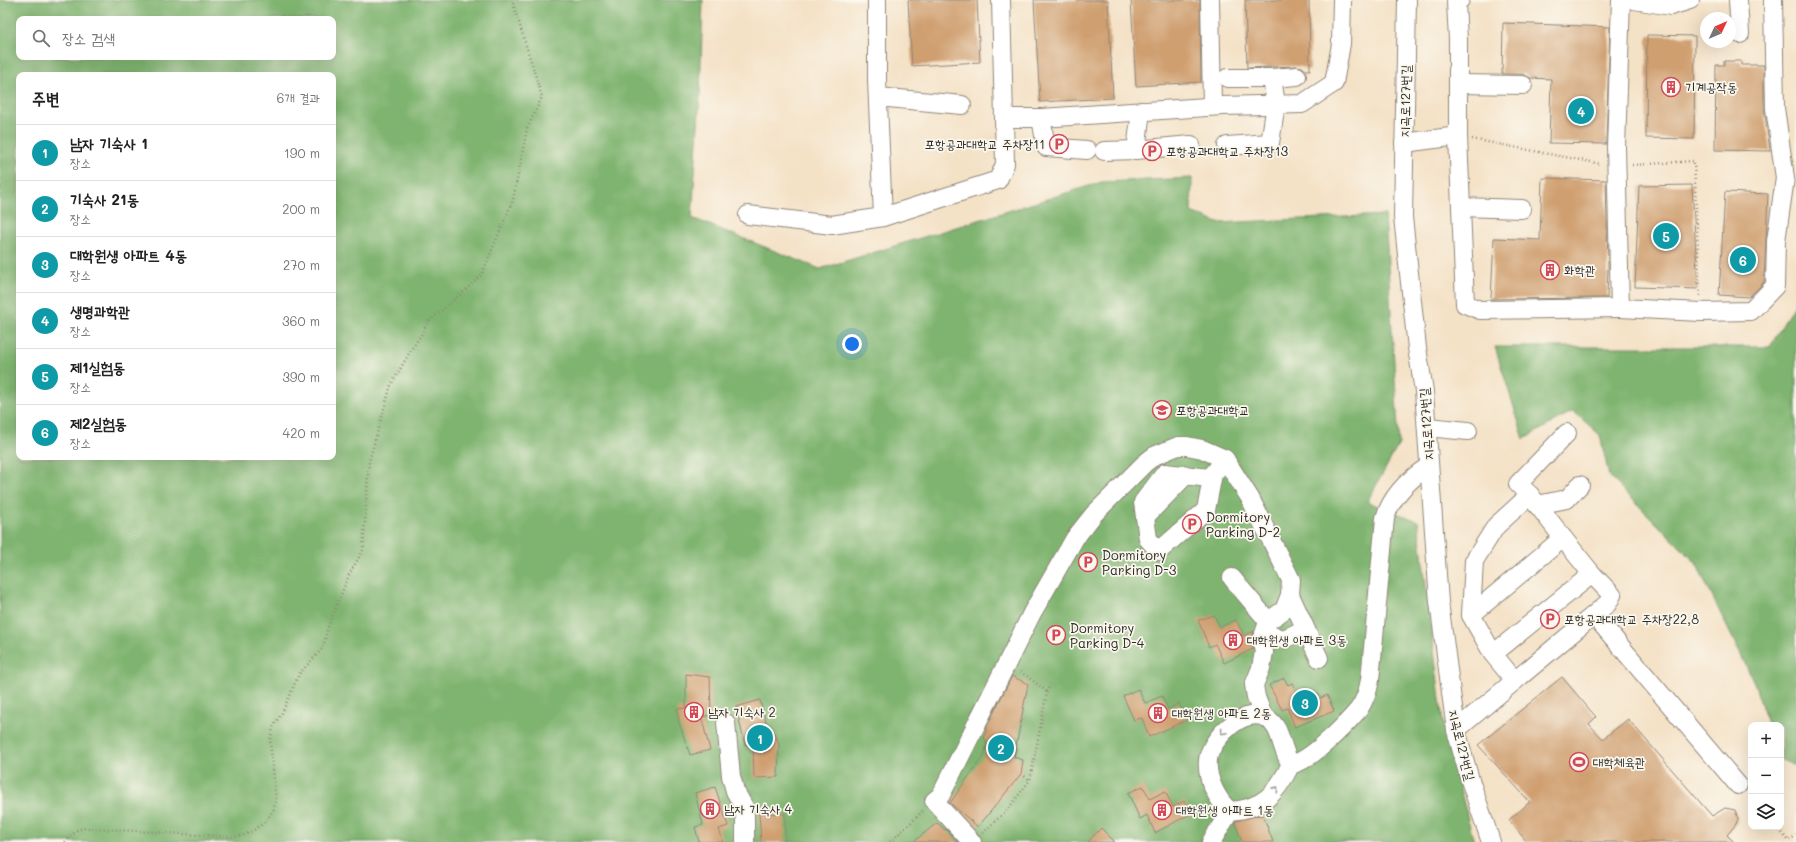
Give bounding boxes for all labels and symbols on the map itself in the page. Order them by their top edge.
north arrow [1700,12,1736,48]
street label: 지곡로127번길 [1395,65,1414,137]
building icon: 기계공작동 [1660,76,1682,98]
place label: 기계공작동 [1685,78,1737,95]
pin: 4 [1568,96,1594,126]
parking icon: 포항공과대학교 주차장11 [1048,133,1070,155]
place label: 포항공과대학교 주차장11 [925,135,1045,152]
parking icon: 포항공과대학교 주차장13 [1141,140,1163,162]
place label: 포항공과대학교 주차장13 [1166,142,1289,159]
pin: 5 [1653,221,1679,251]
pin: 6 [1730,245,1756,275]
building icon: 화학관 [1539,259,1561,281]
place label: 화학관 [1564,261,1595,278]
your location [842,334,862,354]
street label: 지곡로127번길 [1414,387,1437,461]
school or university icon: 포항공과대학교 [1151,399,1173,421]
place label: 포항공과대학교 [1176,401,1249,418]
place label: Dormitory Parking D-2 [1206,508,1280,540]
parking icon: Dormitory Parking D-2 [1181,513,1203,535]
place label: Dormitory Parking D-3 [1102,546,1177,578]
parking icon: Dormitory Parking D-3 [1077,551,1099,573]
parking icon: 포항공과대학교 주차장22,8 [1539,608,1561,630]
place label: 포항공과대학교 주차장22,8 [1564,610,1699,627]
place label: Dormitory Parking D-4 [1070,619,1145,651]
parking icon: Dormitory Parking D-4 [1045,624,1067,646]
building icon: 대학원생 아파트 3동 [1222,629,1244,651]
place label: 대학원생 아파트 3동 [1247,631,1347,648]
pin: 3 [1292,688,1318,718]
building icon: 남자 기숙사 2 [683,701,705,723]
building icon: 대학원생 아파트 2동 [1147,702,1169,724]
place label: 남자 기숙사 2 [708,703,776,720]
place label: 대학원생 아파트 2동 [1172,704,1271,721]
street label: 지곡로127번길 [1445,708,1480,782]
pin: 1 [747,723,773,753]
one-way arrow [1221,728,1228,735]
pin: 2 [988,733,1014,763]
sports icon: 대학체육관 [1568,751,1590,773]
place label: 대학체육관 [1593,753,1645,770]
one-way arrow [1272,786,1279,794]
building icon: 남자 기숙사 4 [699,798,721,820]
building icon: 대학원생 아파트 1동 [1151,799,1173,821]
place label: 남자 기숙사 4 [724,800,793,817]
place label: 대학원생 아파트 1동 [1176,801,1274,818]

